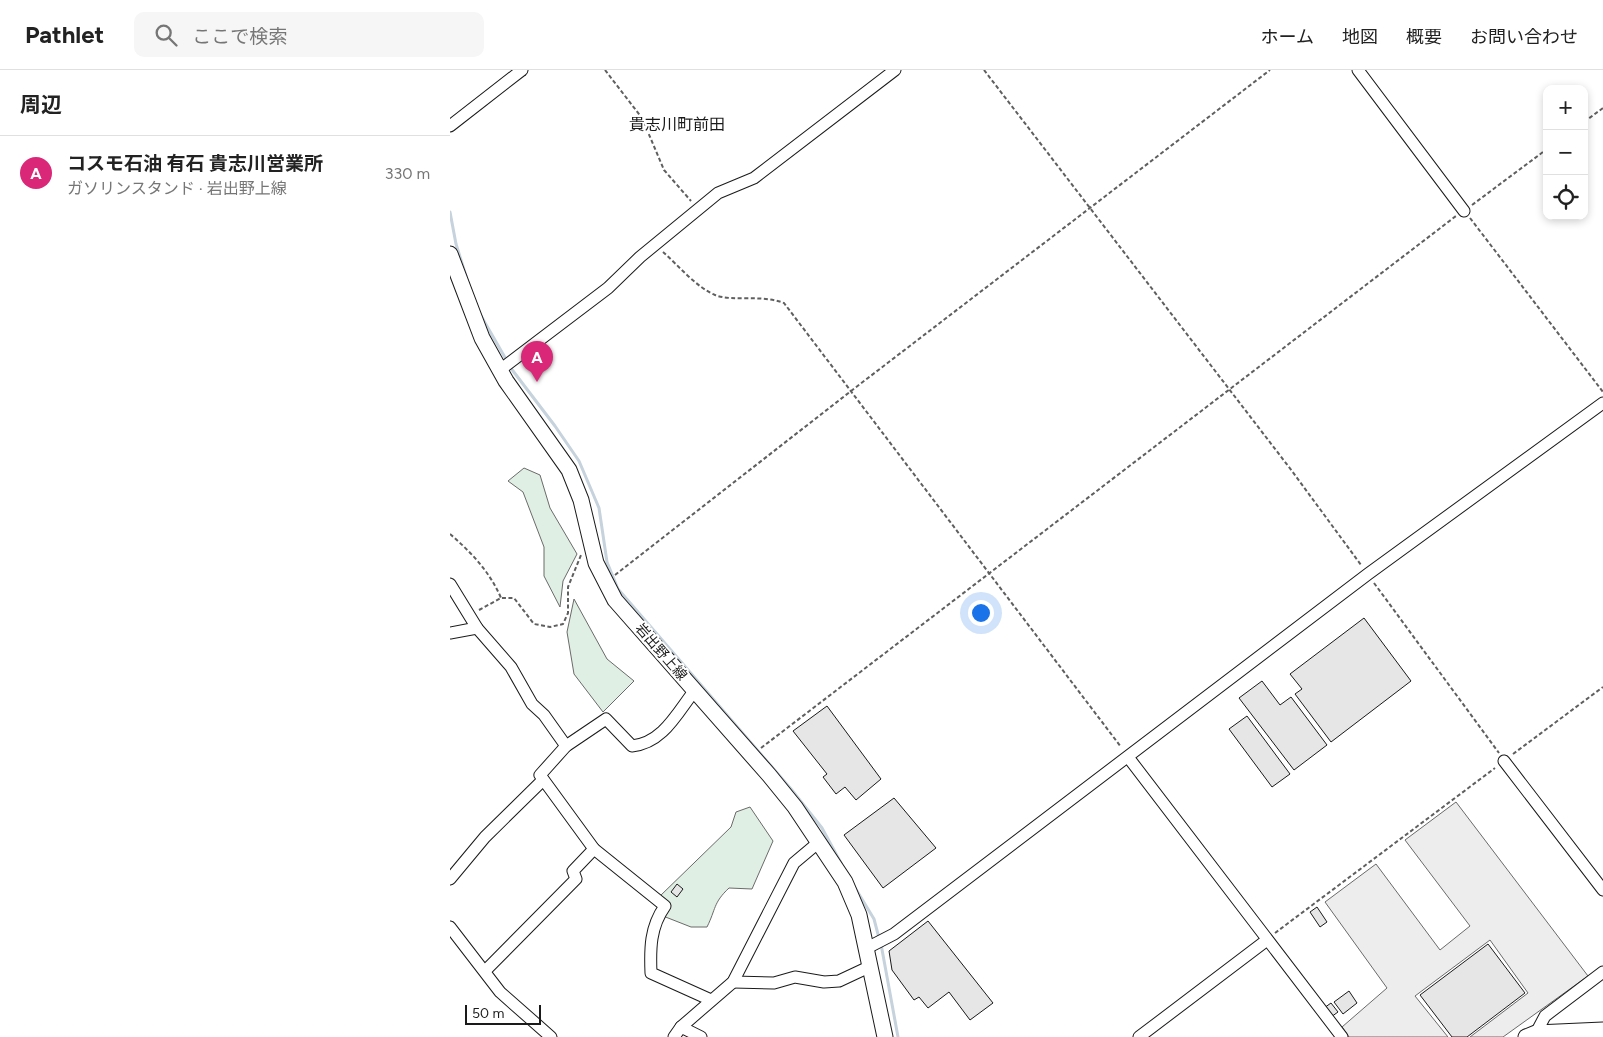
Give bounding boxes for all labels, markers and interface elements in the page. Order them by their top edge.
search box [134,12,484,57]
text: Pathlet [25,20,104,49]
icon: search [152,21,180,49]
text: ここで検索 [192,25,287,48]
text: ホーム [1261,26,1314,48]
text: 地図 [1342,26,1378,48]
text: 概要 [1406,26,1442,48]
text: お問い合わせ [1470,26,1578,48]
map controls [1543,85,1588,220]
button: + [1543,85,1588,130]
text: 周辺 [20,92,62,117]
district label: 貴志川町前田 [629,115,725,134]
button: − [1543,130,1588,175]
text: コスモ石油 有石 貴志川営業所 [67,152,323,175]
text: A [30,164,42,183]
text: 330 m [385,164,430,183]
button: locate [1543,175,1588,220]
text: ガソリンスタンド · 岩出野上線 [67,179,287,198]
pin: A [521,341,553,382]
your location [968,600,994,626]
street label: 岩出野上線 [632,620,690,684]
scale bar [465,1002,541,1025]
text: 50 m [472,1005,504,1022]

